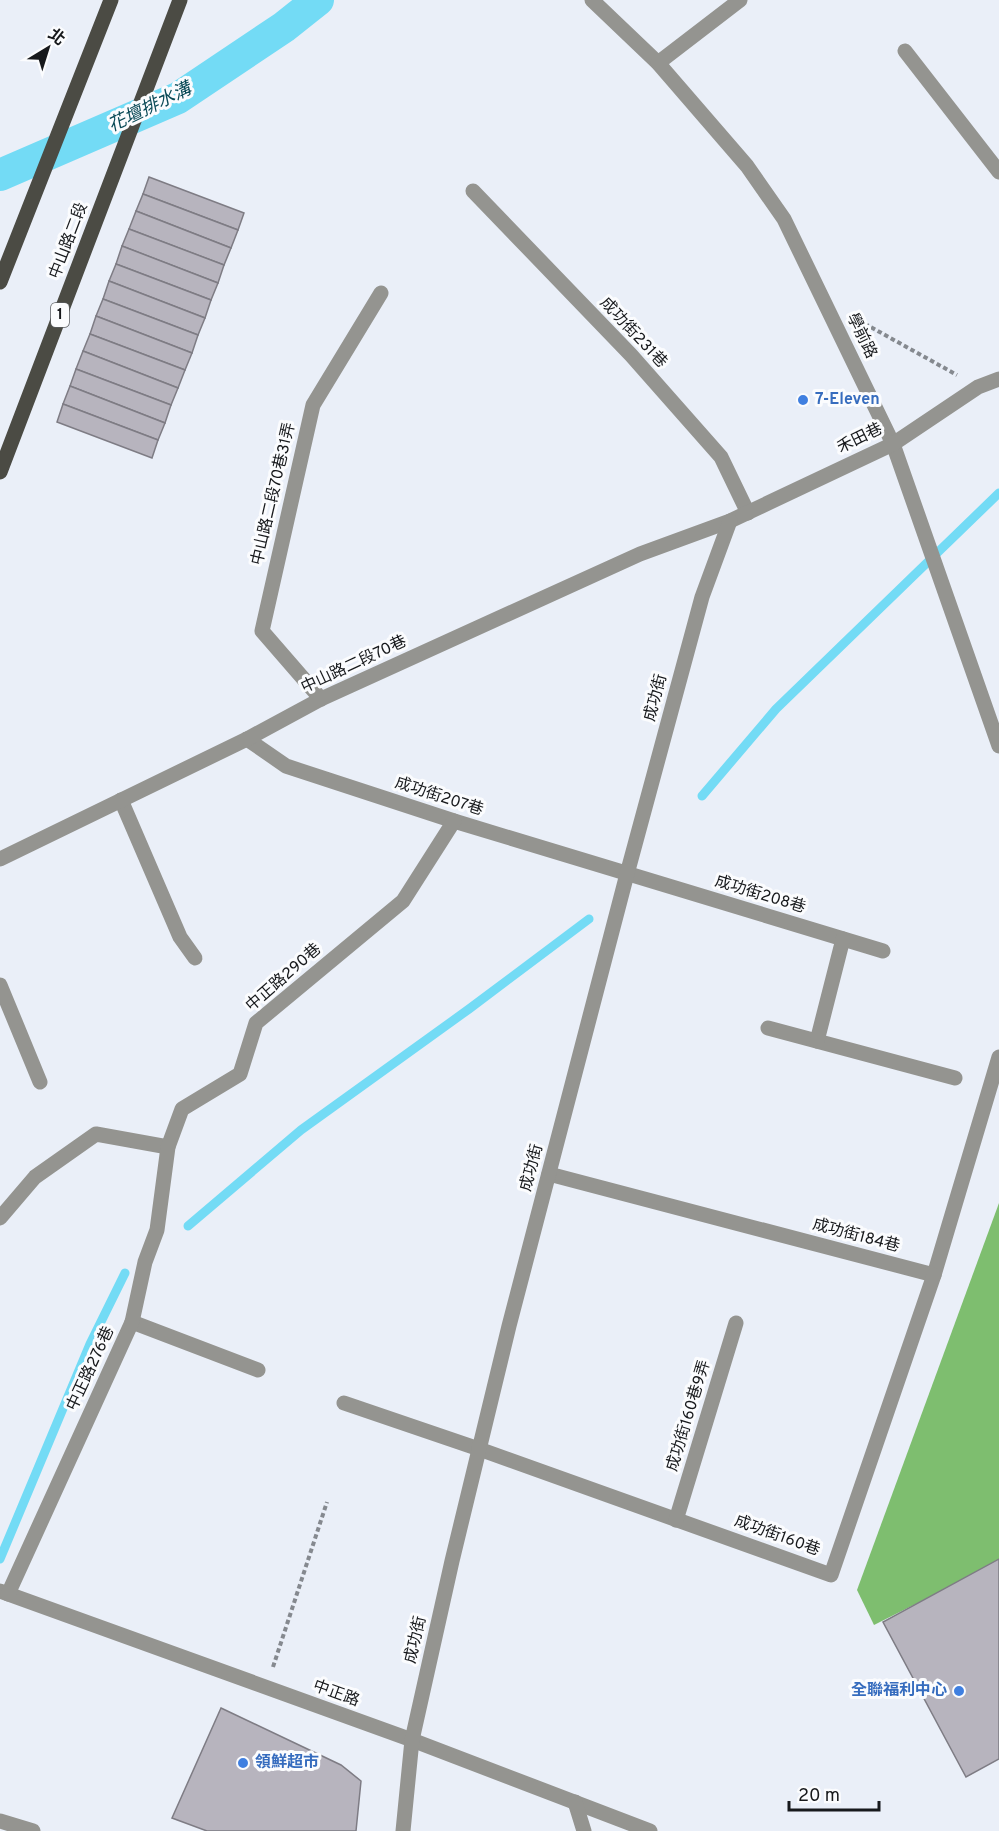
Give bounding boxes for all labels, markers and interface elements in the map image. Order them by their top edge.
north arrow [18,18,78,78]
text: 北 [44,25,68,51]
water label: 花壇排水溝 [105,77,198,138]
street label: 中山路二段 [45,200,93,282]
street label: 成功街231巷 [595,293,671,373]
road number: 1 [51,303,69,327]
street label: 學前路 [841,310,881,362]
place label: 7-Eleven [815,390,880,410]
marker: 7-Eleven [796,393,810,407]
street label: 禾田巷 [834,419,886,459]
street label: 中山路二段70巷31弄 [248,421,300,567]
street label: 中山路二段70巷 [298,632,410,698]
street label: 成功街 [640,672,672,724]
street label: 成功街207巷 [392,773,486,821]
street label: 成功街208巷 [712,872,808,918]
street label: 中正路290巷 [242,940,326,1016]
street label: 成功街 [516,1142,548,1194]
street label: 成功街184巷 [810,1215,902,1257]
street label: 中正路276巷 [63,1324,119,1414]
street label: 成功街160巷9弄 [663,1358,715,1474]
street label: 成功街160巷 [731,1511,823,1561]
street label: 成功街 [401,1614,431,1666]
street label: 中正路 [310,1676,362,1712]
place label: 全聯福利中心 [851,1681,947,1701]
marker: 全聯福利中心 [952,1684,966,1698]
place label: 領鮮超市 [255,1753,319,1773]
marker: 領鮮超市 [236,1756,250,1770]
scale bar [789,1774,879,1812]
text: 20 m [798,1785,840,1808]

